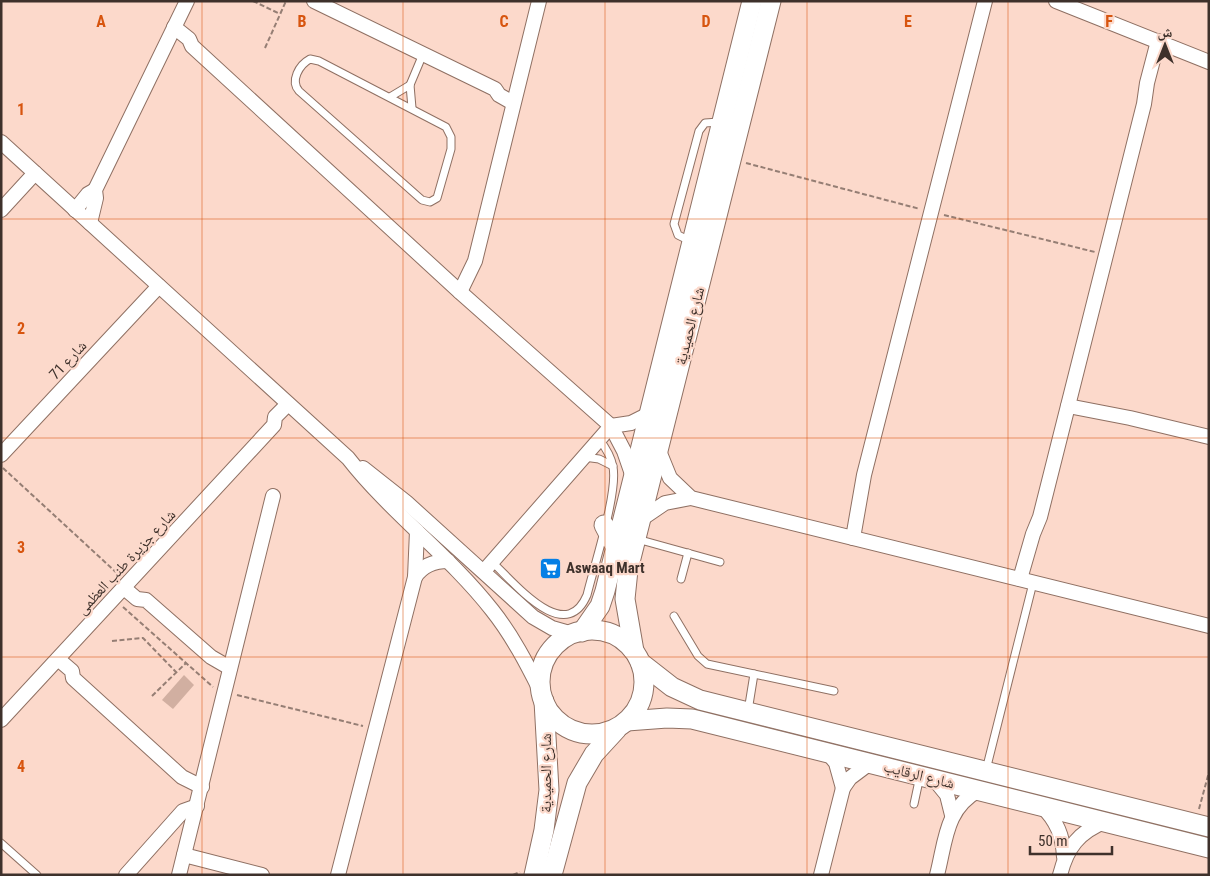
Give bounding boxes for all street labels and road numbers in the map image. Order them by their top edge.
street label: شارع الحميدية [672,285,709,367]
street label: شارع 71 [45,337,91,384]
street label: شارع جزيرة طنب العظمى [73,506,180,619]
street label: شارع الحميدية [537,733,556,813]
street label: شارع الرقايب [882,758,956,793]

